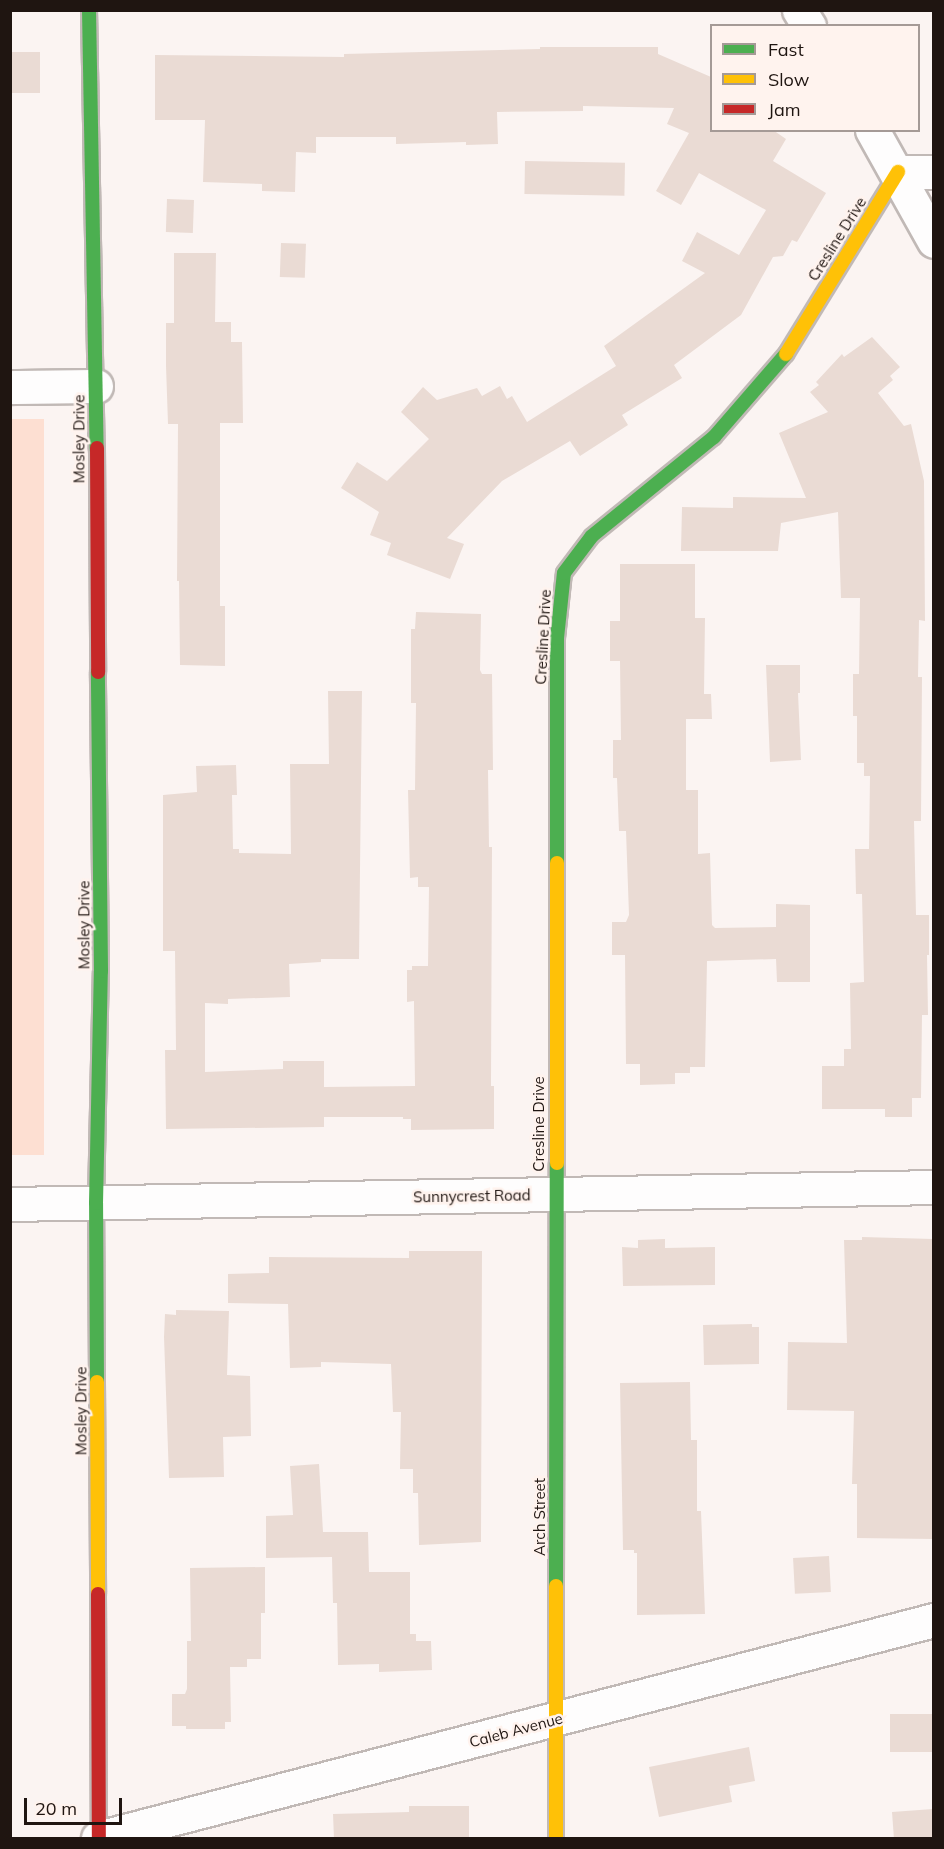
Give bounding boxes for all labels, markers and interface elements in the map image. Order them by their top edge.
legend [710,24,920,132]
text: Fast [768,38,804,61]
text: Slow [768,68,809,91]
text: Jam [768,98,801,121]
street label: Cresline Drive [804,194,870,284]
street label: Mosley Drive [70,395,88,483]
street label: Cresline Drive [532,589,554,685]
street label: Mosley Drive [75,881,93,969]
street label: Cresline Drive [530,1076,548,1172]
street label: Sunnycrest Road [413,1186,531,1206]
street label: Mosley Drive [72,1367,90,1455]
street label: Arch Street [531,1478,549,1556]
street label: Caleb Avenue [467,1709,565,1751]
scale bar [27,1786,124,1824]
text: 20 m [35,1797,77,1820]

